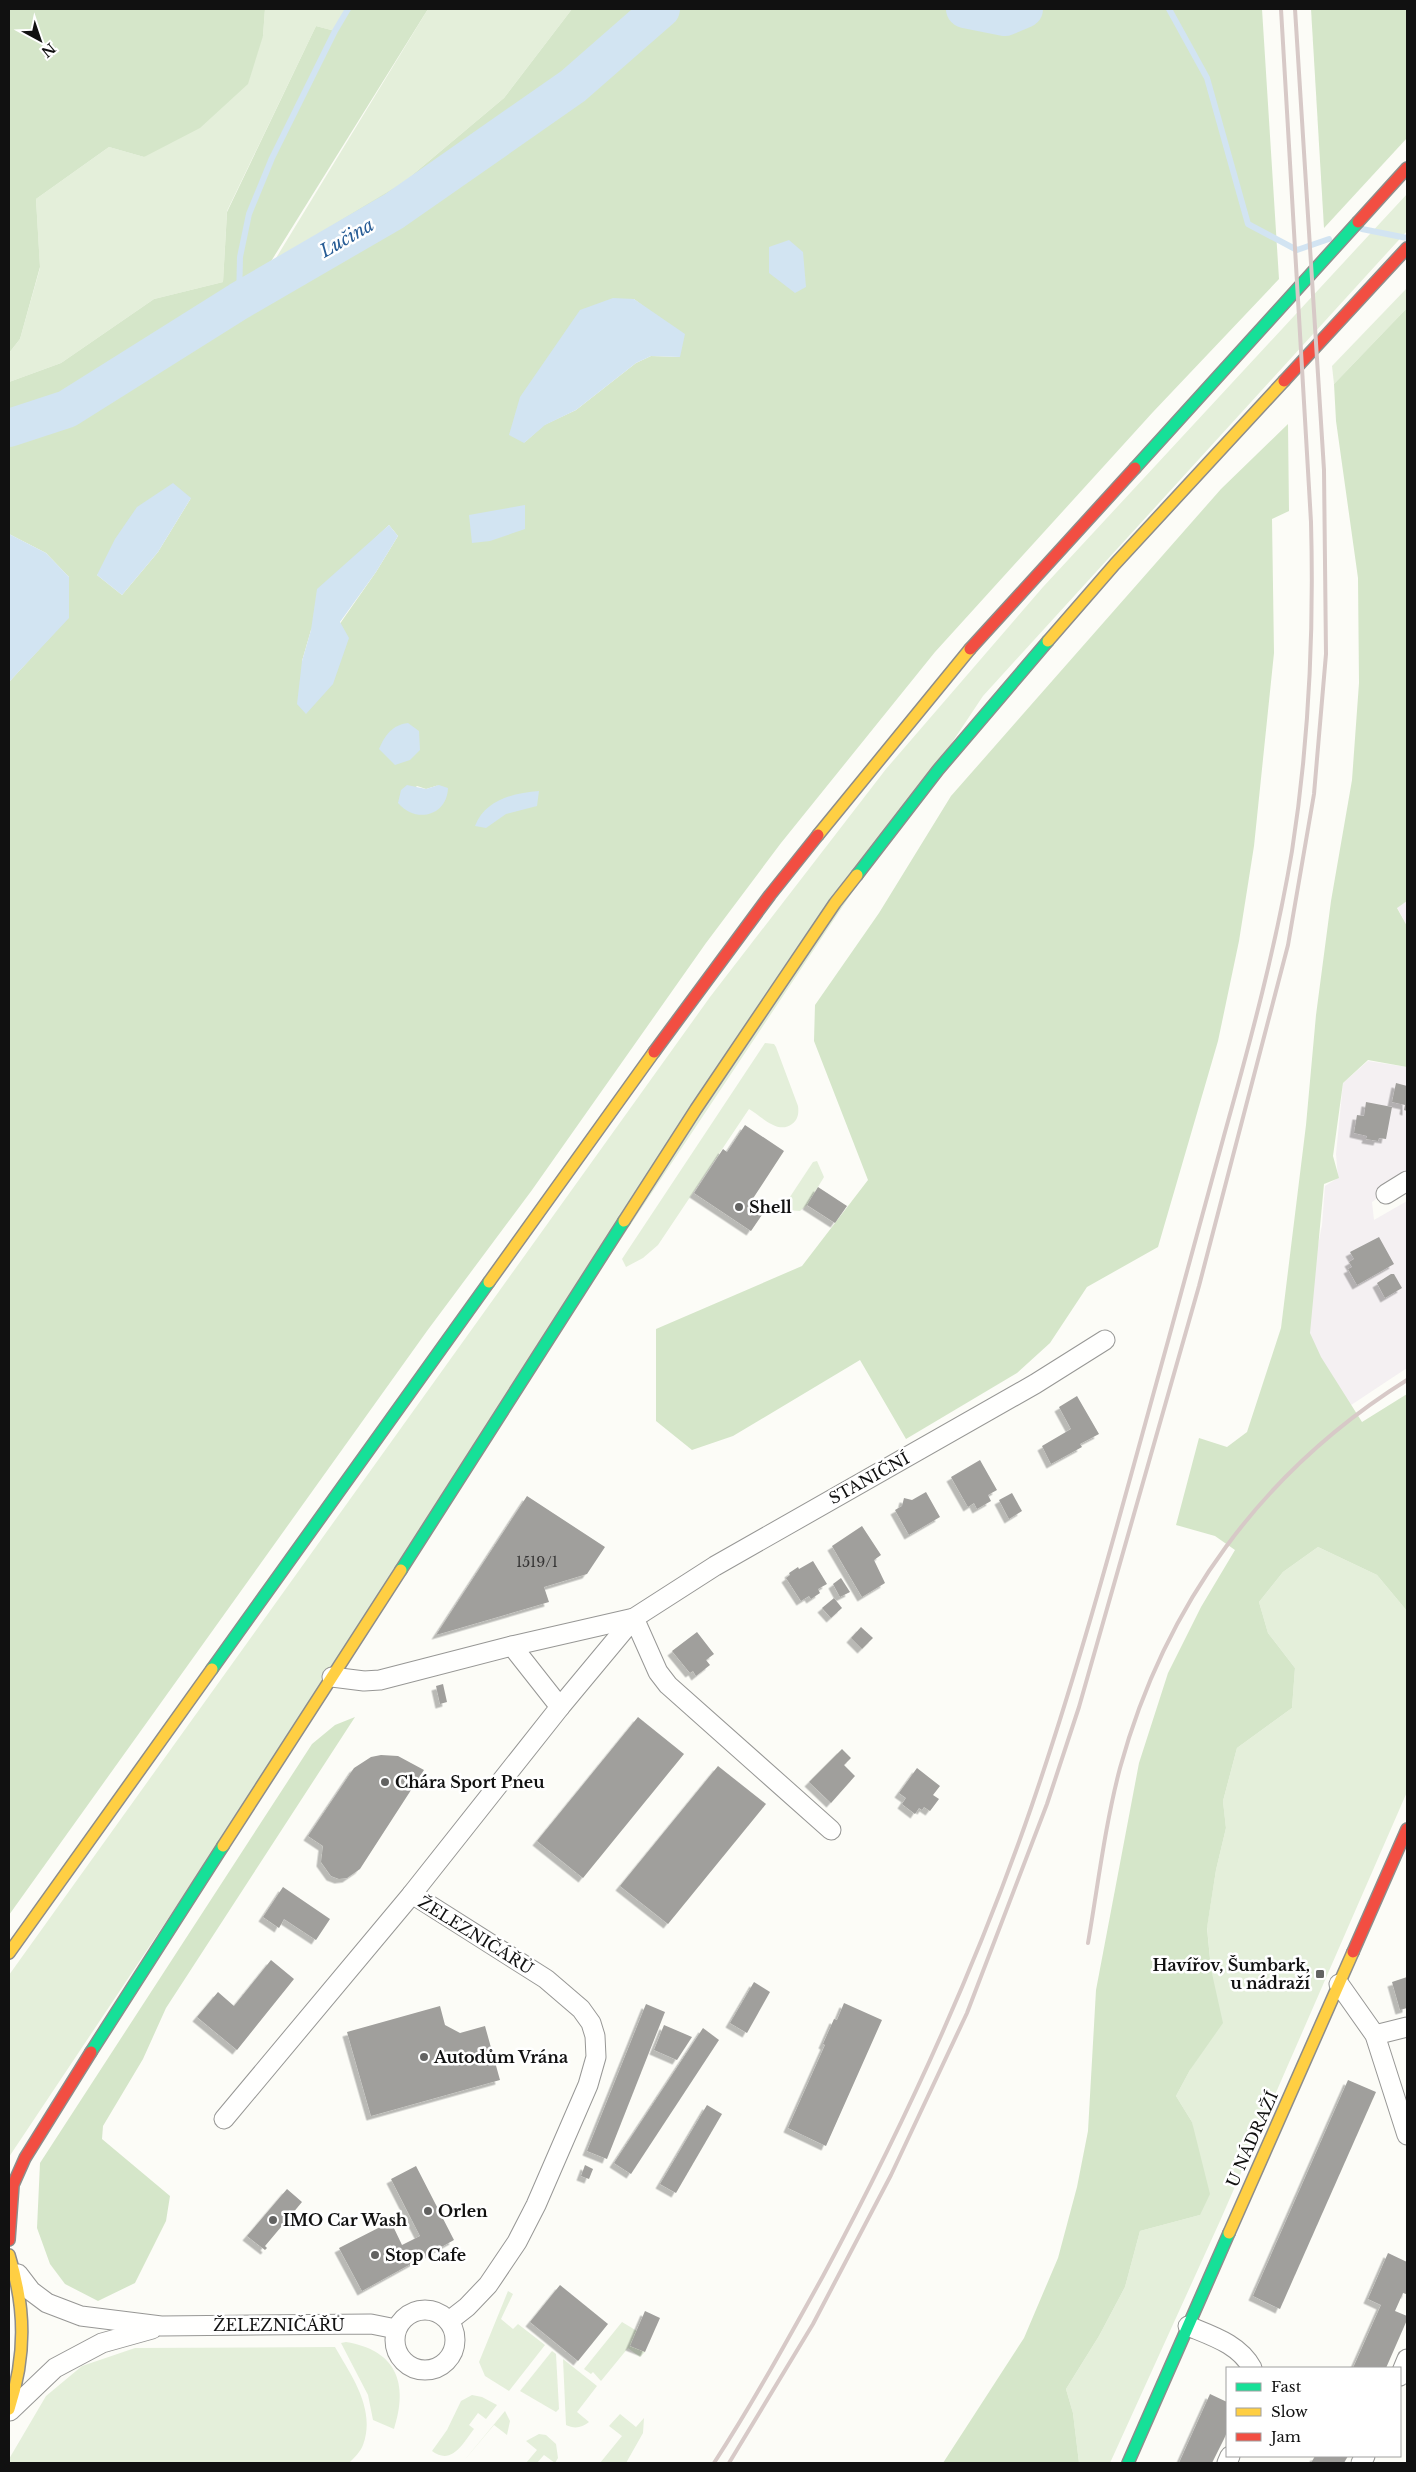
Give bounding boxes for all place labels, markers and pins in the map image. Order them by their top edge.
place label: Shell [749,1197,792,1217]
marker: Shell [733,1201,745,1213]
place label: Chára Sport Pneu [395,1772,545,1792]
marker: Chára Sport Pneu [379,1776,391,1788]
place label: Havířov, Šumbark, u nádraží [1152,1955,1310,1993]
marker: Havířov, Šumbark, u nádraží [1314,1968,1326,1980]
place label: Autodům Vrána [433,2047,568,2067]
marker: Autodům Vrána [418,2051,430,2063]
place label: Orlen [438,2201,488,2221]
marker: Orlen [422,2205,434,2217]
place label: IMO Car Wash [283,2210,408,2230]
marker: IMO Car Wash [267,2214,279,2226]
place label: Stop Cafe [385,2245,466,2265]
marker: Stop Cafe [369,2249,381,2261]

